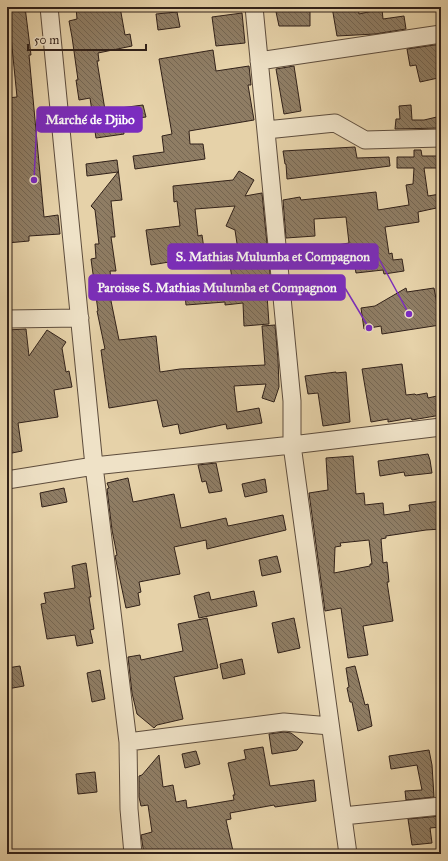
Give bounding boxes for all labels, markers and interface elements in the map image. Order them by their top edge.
scale bar [28,26,146,52]
text: 50 m [34,33,59,47]
callout: Marché de Djibo [37,107,142,132]
text: Marché de Djibo [45,112,135,128]
callout: S. Mathias Mulumba et Compagnon [168,244,378,269]
text: S. Mathias Mulumba et Compagnon [176,249,370,265]
callout: Paroisse S. Mathias Mulumba et Compagnon [89,275,345,300]
text: Paroisse S. Mathias Mulumba et Compagnon [97,280,337,296]

